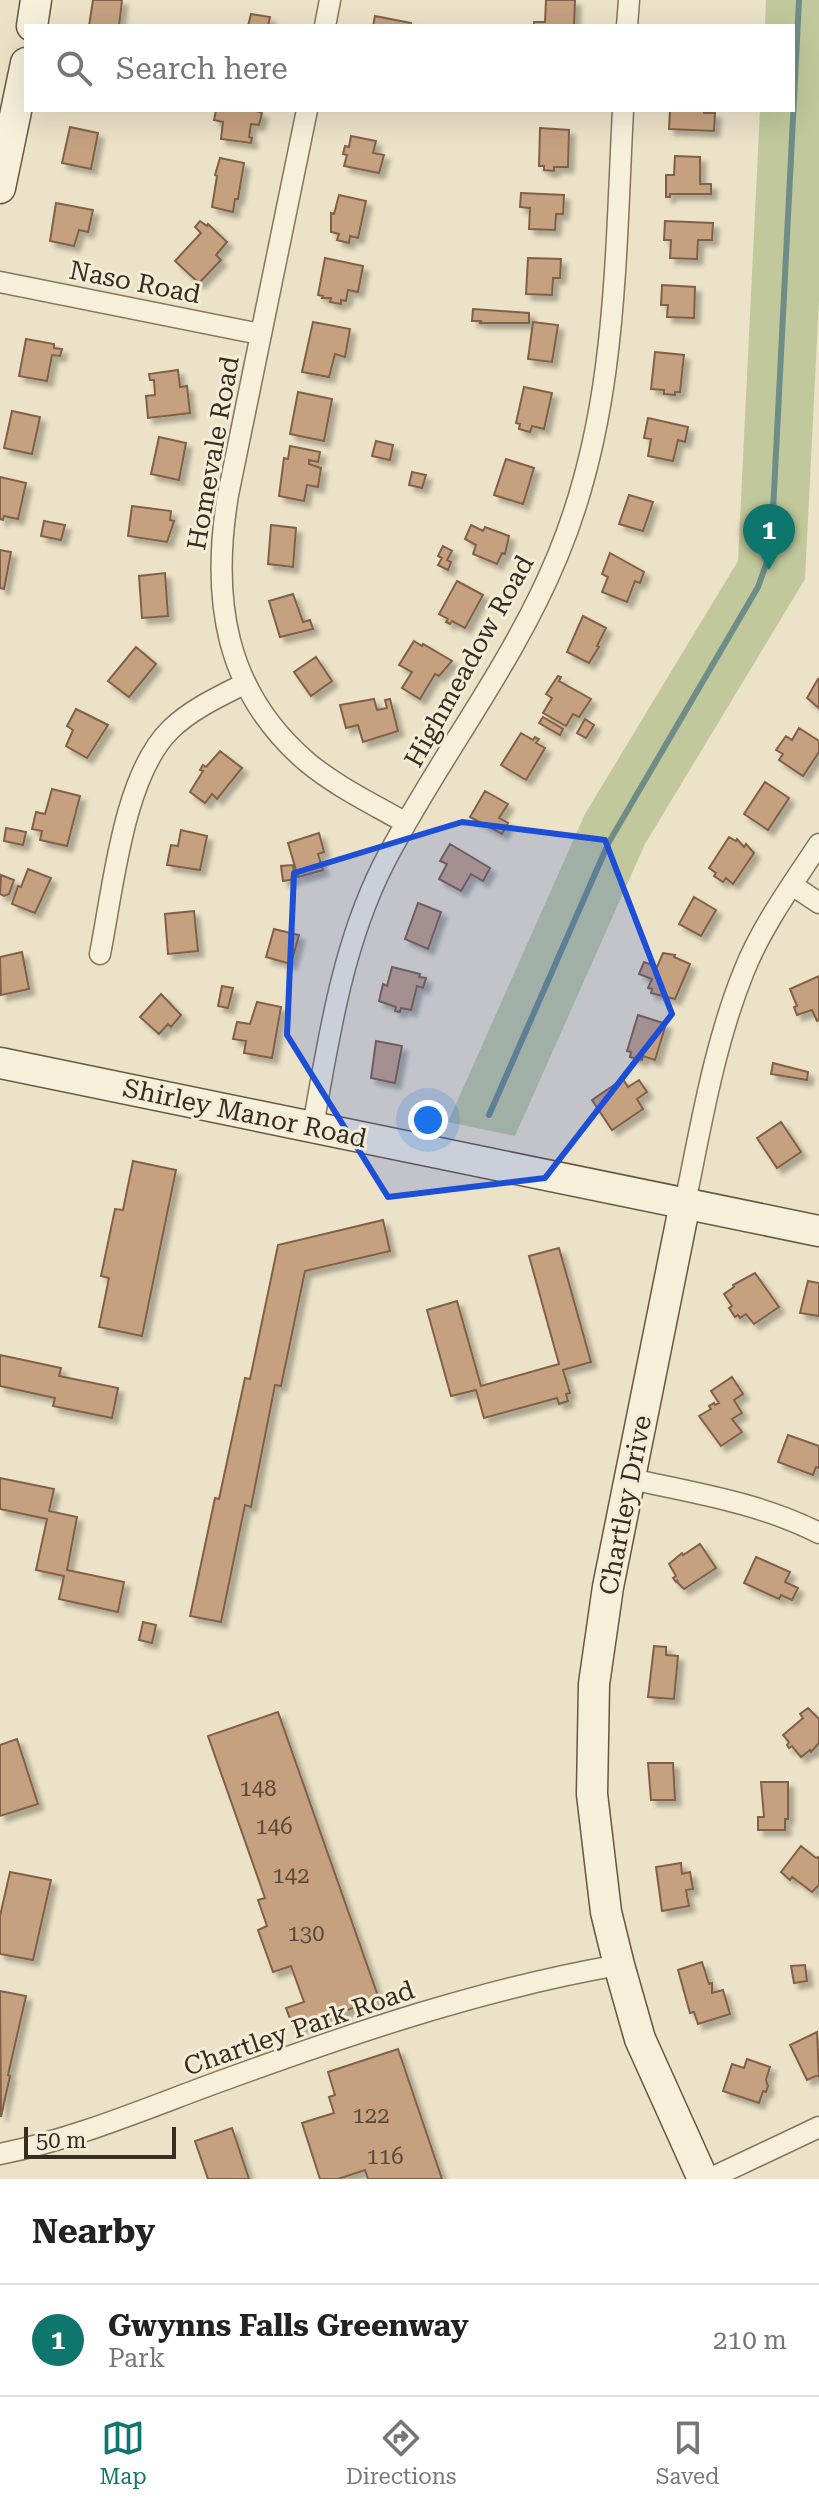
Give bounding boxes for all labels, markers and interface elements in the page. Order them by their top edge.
search box [24,24,795,112]
icon: search [52,46,96,90]
text: Search here [116,51,288,86]
street label: Naso Road [67,255,204,309]
street label: Homevale Road [181,353,245,552]
pin: 1 [743,504,795,570]
street label: Highmeadow Road [398,550,540,772]
street label: Shirley Manor Road [120,1072,370,1154]
your location [408,1100,448,1140]
street label: Chartley Drive [593,1413,657,1597]
house number: 148 [240,1776,276,1801]
house number: 146 [256,1814,292,1839]
house number: 142 [273,1863,309,1888]
house number: 130 [288,1921,324,1946]
street label: Chartley Park Road [180,1974,419,2082]
house number: 122 [353,2103,389,2128]
scale bar [24,2123,176,2159]
text: 50 m [36,2128,86,2153]
house number: 116 [367,2144,403,2169]
text: Nearby [32,2211,155,2251]
text: Gwynns Falls Greenway [108,2308,469,2343]
text: 1 [51,2325,65,2355]
text: 210 m [713,2325,787,2355]
text: Park [108,2343,165,2373]
tab: Map [100,2416,147,2489]
tab: Directions [346,2416,456,2489]
tab: Saved [656,2416,719,2489]

